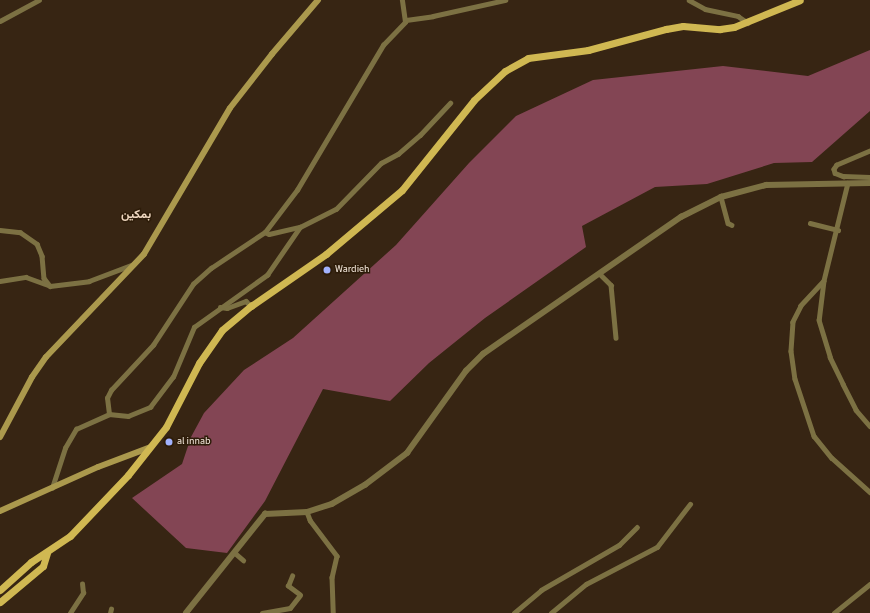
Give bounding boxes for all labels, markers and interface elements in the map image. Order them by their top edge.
district label: بمكين [121,208,151,222]
place label: Wardieh [335,264,370,276]
marker: Wardieh [322,265,332,275]
place label: al innab [177,436,211,448]
marker: al innab [164,437,174,447]

